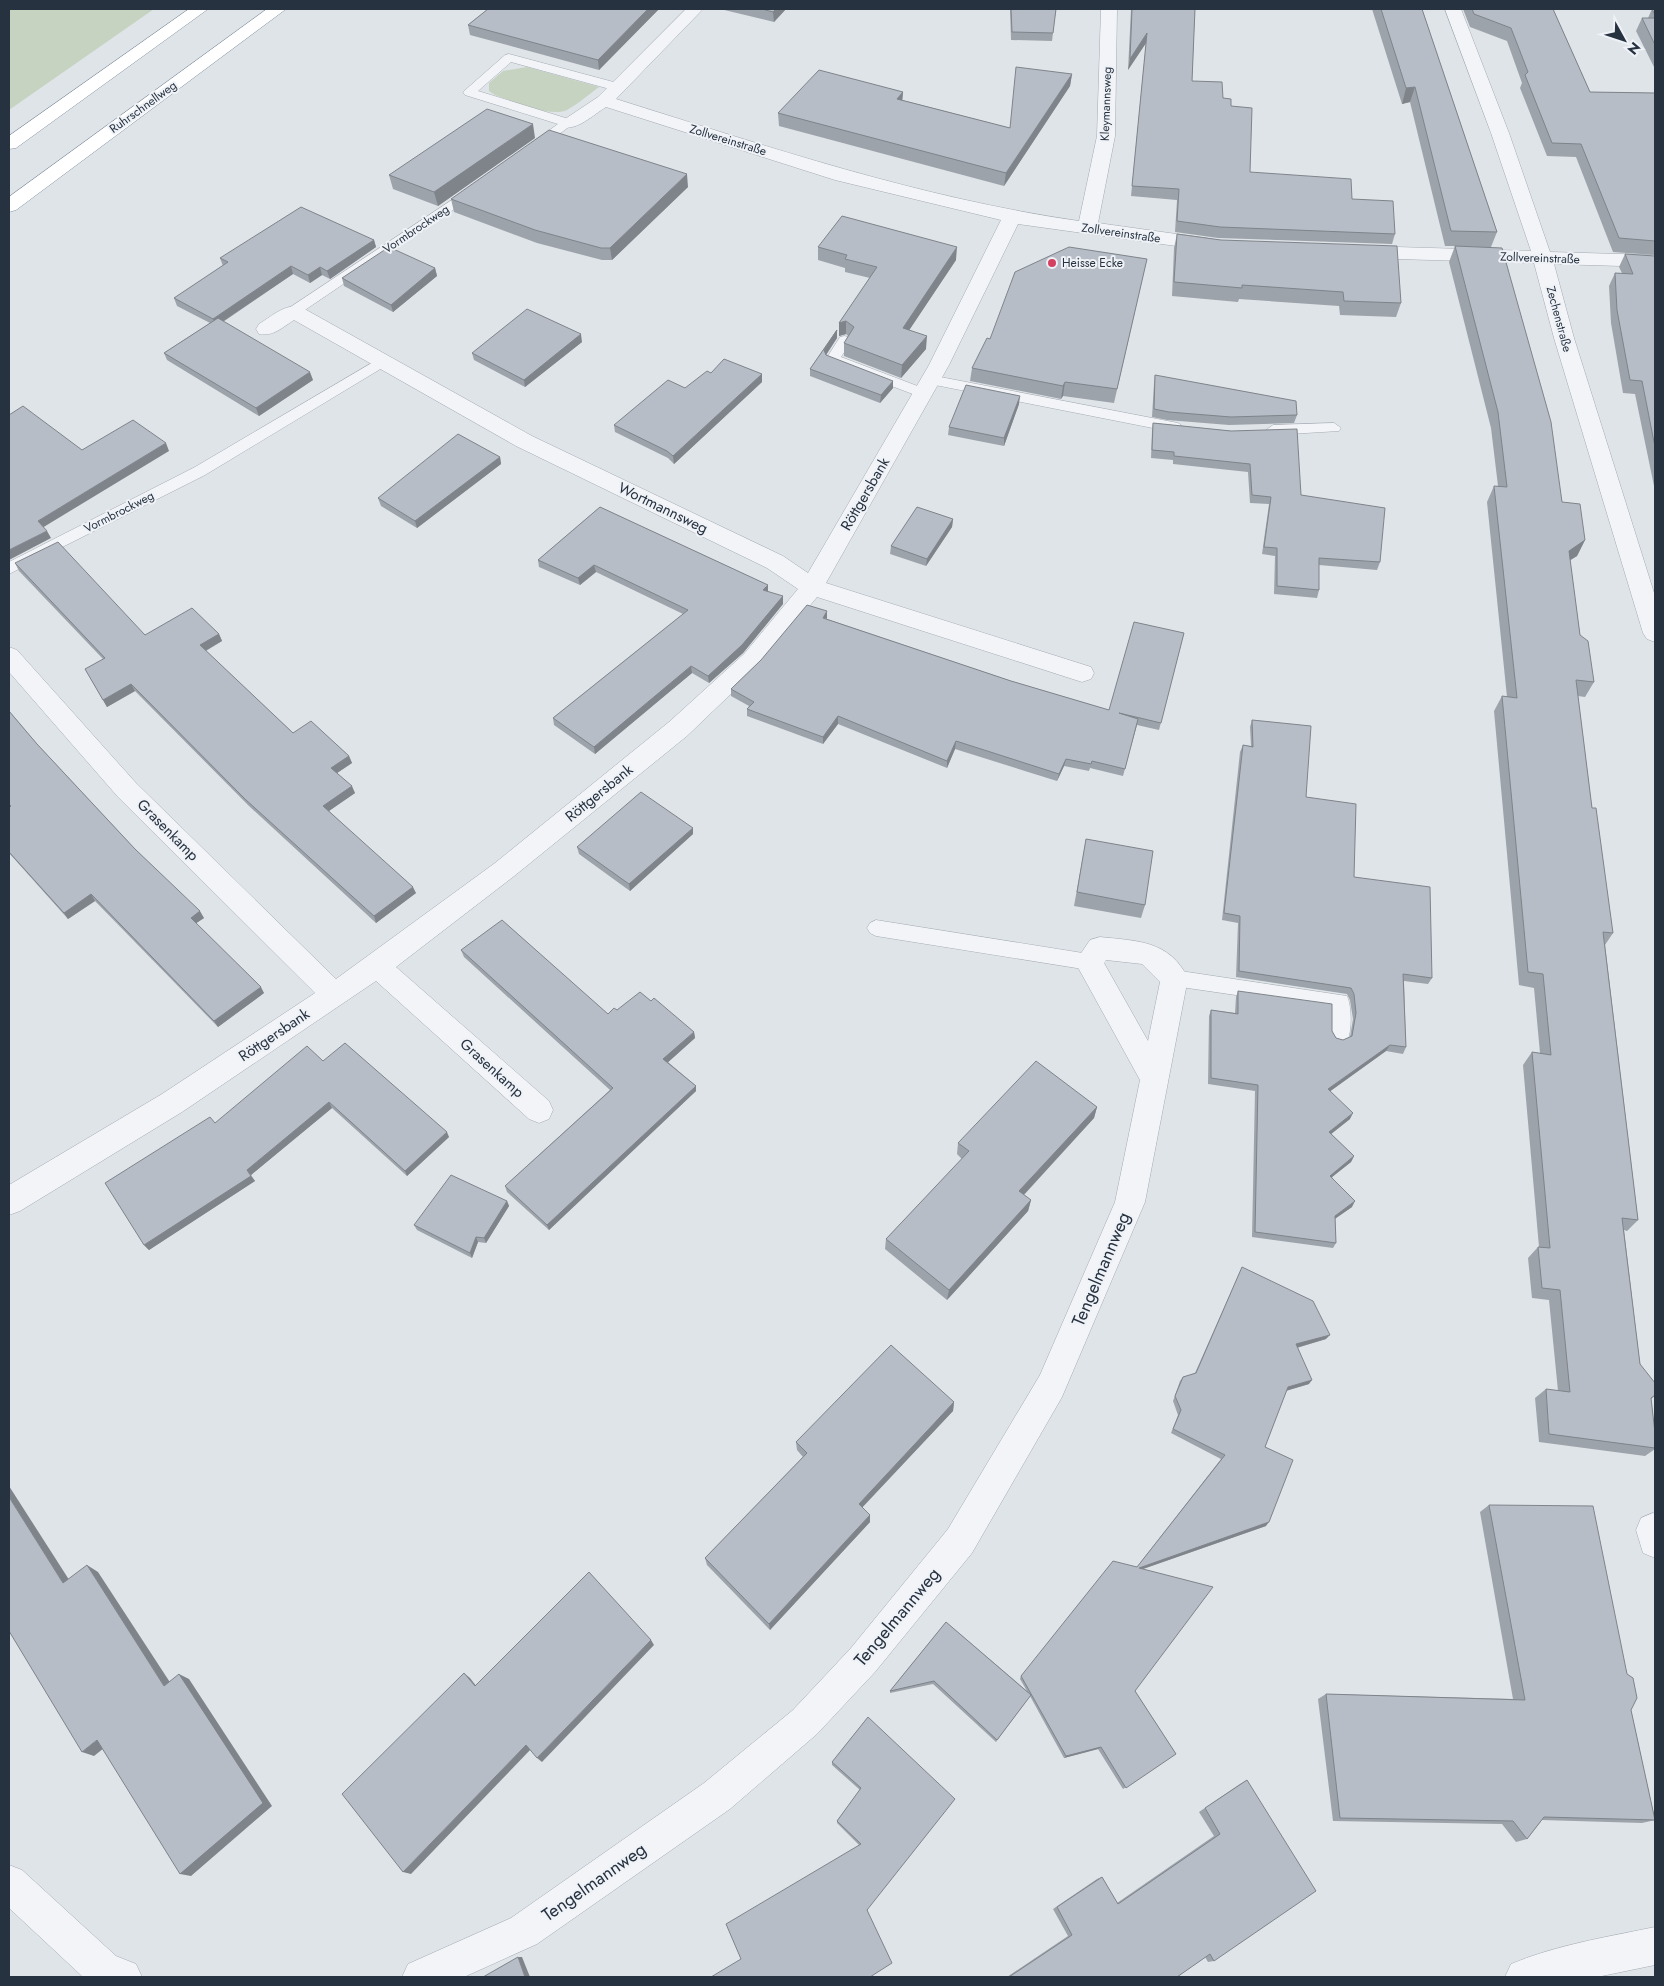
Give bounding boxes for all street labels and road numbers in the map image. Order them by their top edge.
street label: Kleymannsweg [1096,67,1116,141]
street label: Ruhrschnellweg [106,76,180,138]
street label: Zollvereinstraße [687,120,769,160]
street label: Vormbrockweg [379,200,453,258]
street label: Zollvereinstraße [1080,219,1162,247]
street label: Zollvereinstraße [1500,248,1580,268]
street label: Zechenstraße [1542,284,1576,354]
street label: Röttgersbank [835,453,895,535]
street label: Wortmannsweg [614,477,712,539]
street label: Vormbrockweg [81,487,157,537]
street label: Röttgersbank [560,759,638,827]
street label: Grasenkamp [132,794,204,866]
street label: Röttgersbank [234,1003,314,1067]
street label: Grasenkamp [455,1033,529,1103]
street label: Tengelmannweg [1065,1208,1137,1330]
street label: Tengelmannweg [848,1562,946,1672]
street label: Tengelmannweg [537,1836,651,1928]

